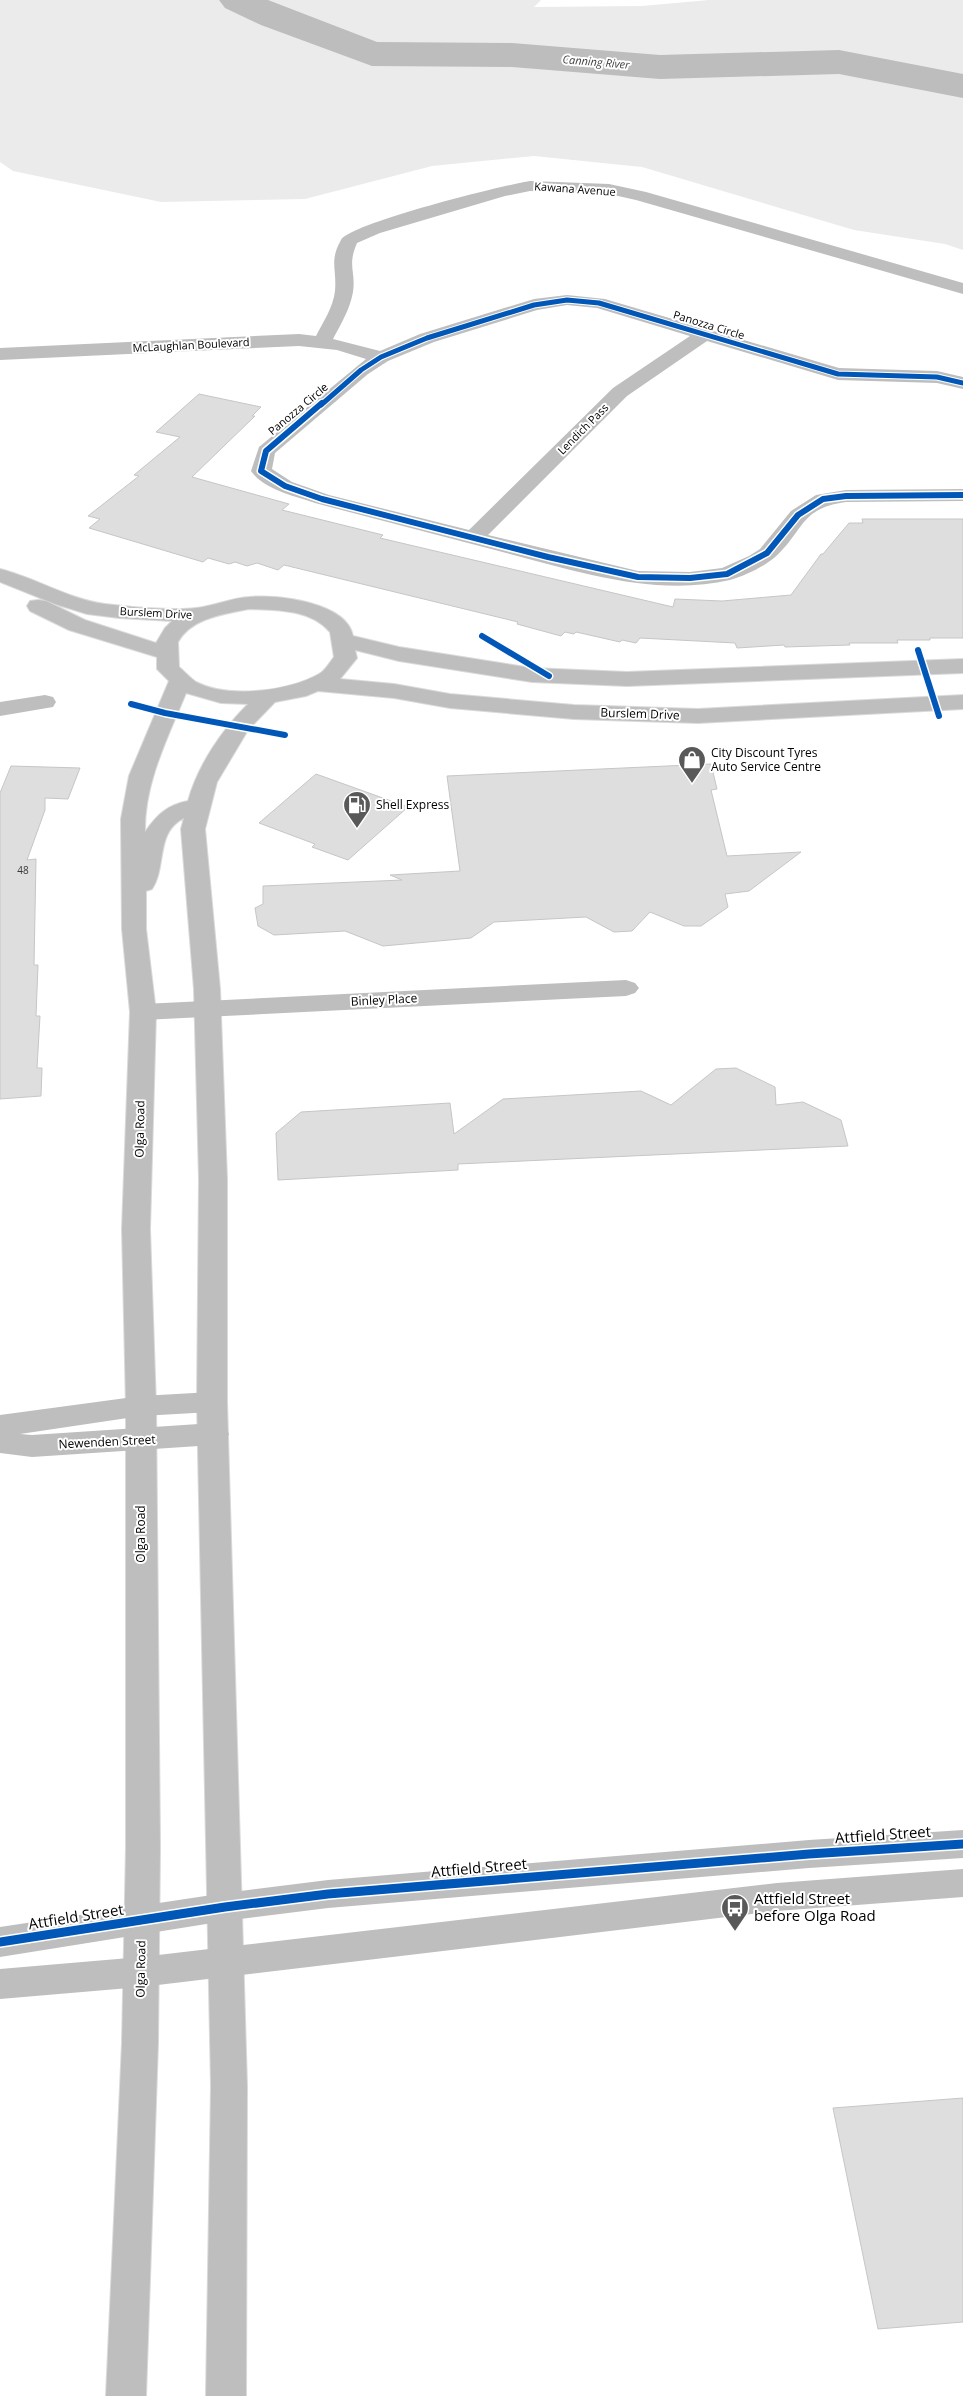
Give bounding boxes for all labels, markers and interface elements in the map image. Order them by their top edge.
water label: Canning River [562,51,631,72]
street label: Kawana Avenue [534,178,616,199]
street label: Panozza Circle [672,307,747,342]
street label: McLaughlan Boulevard [132,334,250,355]
street label: Panozza Circle [265,379,331,438]
street label: Lendich Pass [554,400,611,457]
street label: Burslem Drive [119,603,193,622]
street label: Burslem Drive [600,704,680,723]
place label: City Discount Tyres Auto Service Centre [711,744,821,775]
shop icon: City Discount Tyres Auto Service Centre [677,745,707,784]
fuel station icon: Shell Express [342,790,372,829]
place label: Shell Express [376,796,450,813]
house number: 48 [17,863,29,877]
street label: Binley Place [350,989,418,1010]
street label: Olga Road [131,1100,148,1158]
street label: Newenden Street [58,1430,156,1453]
street label: Olga Road [132,1505,149,1563]
street label: Attfield Street [834,1821,932,1847]
street label: Attfield Street [430,1853,528,1881]
place label: Attfield Street before Olga Road [754,1888,876,1925]
bus stop icon: Attfield Street before Olga Road [720,1893,750,1932]
street label: Attfield Street [27,1899,125,1933]
street label: Olga Road [132,1940,149,1998]

